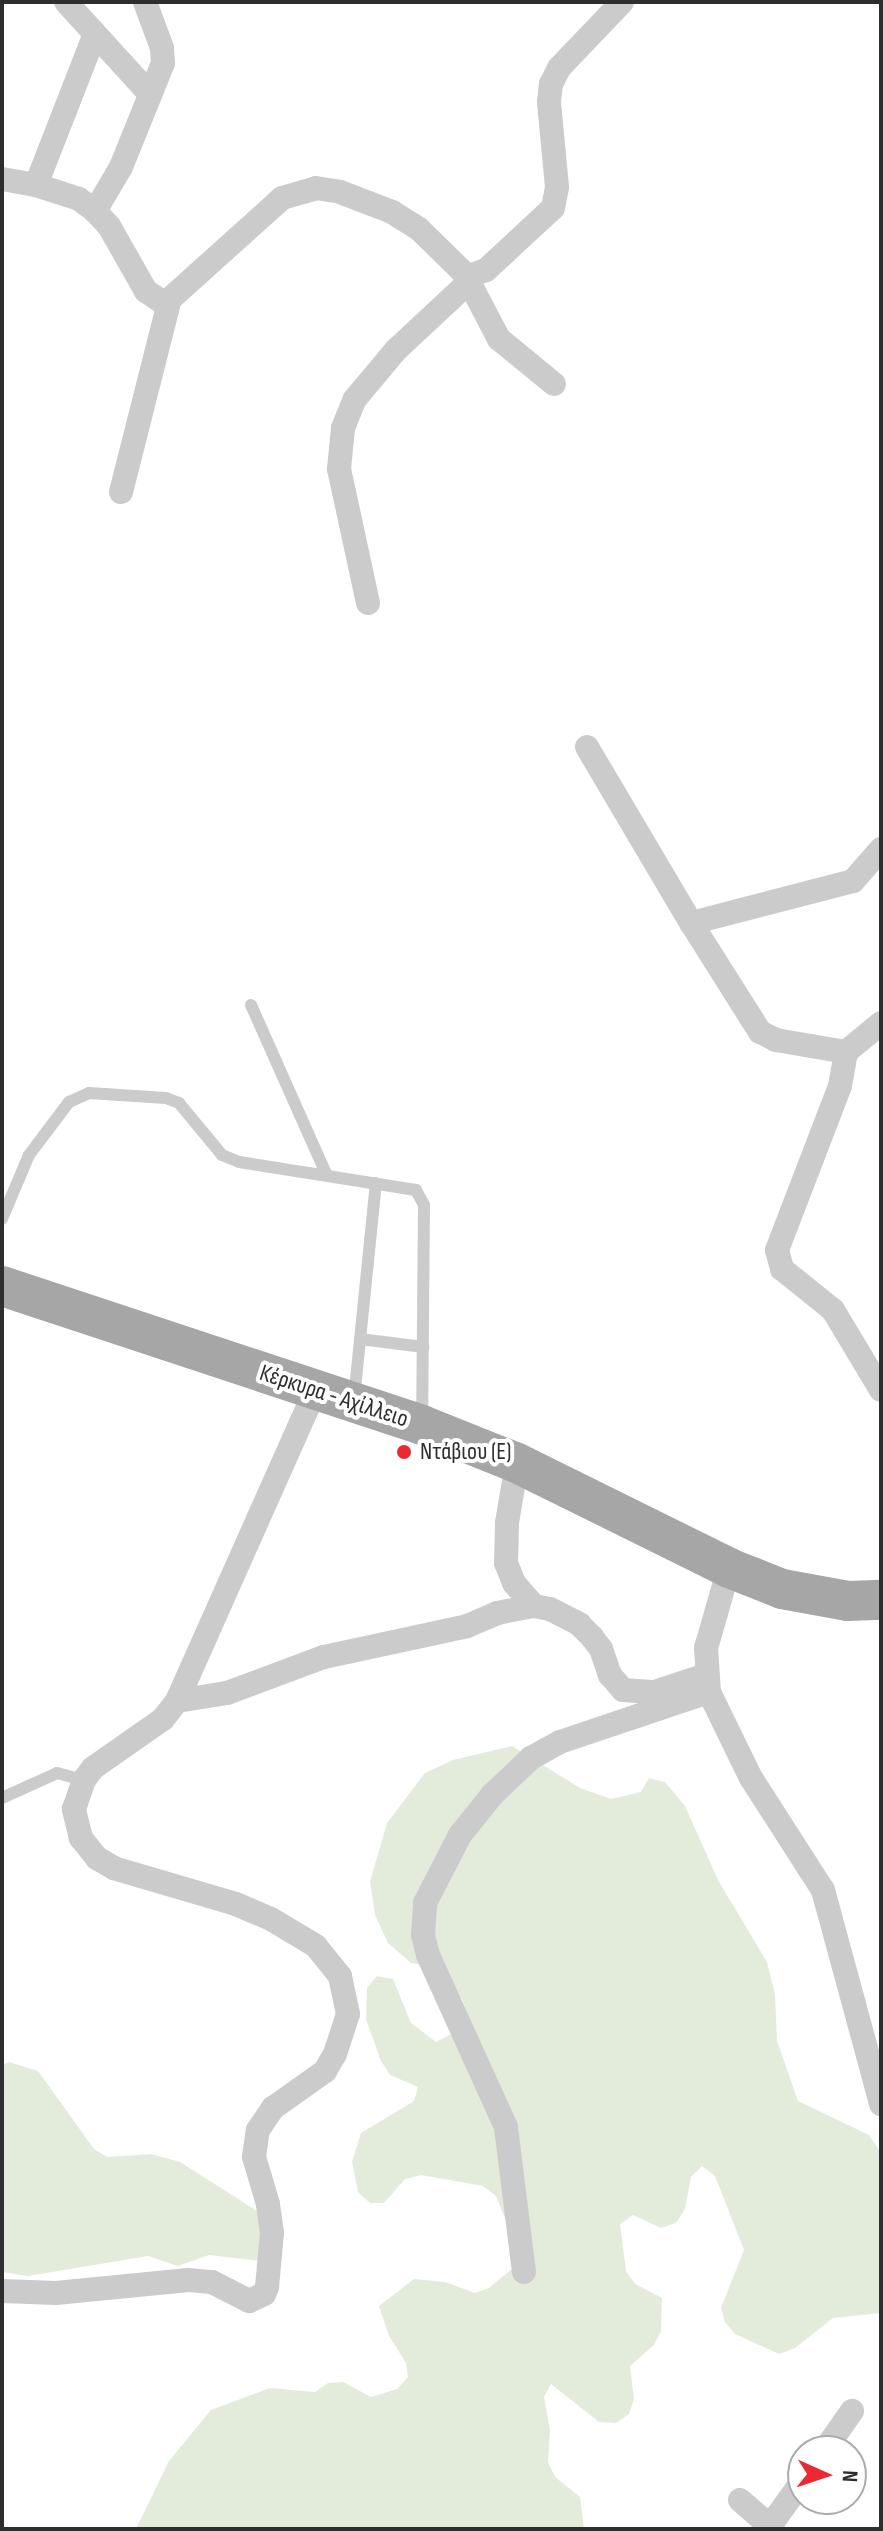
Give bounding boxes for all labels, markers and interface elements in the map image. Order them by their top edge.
street label: Κέρκυρα - Αχίλλειο [256,1358,412,1434]
place label: Ντάβιου (E) [420,1438,511,1466]
marker: Ντάβιου (E) [395,1443,413,1461]
north arrow [787,2435,867,2515]
text: N [836,2470,863,2483]

